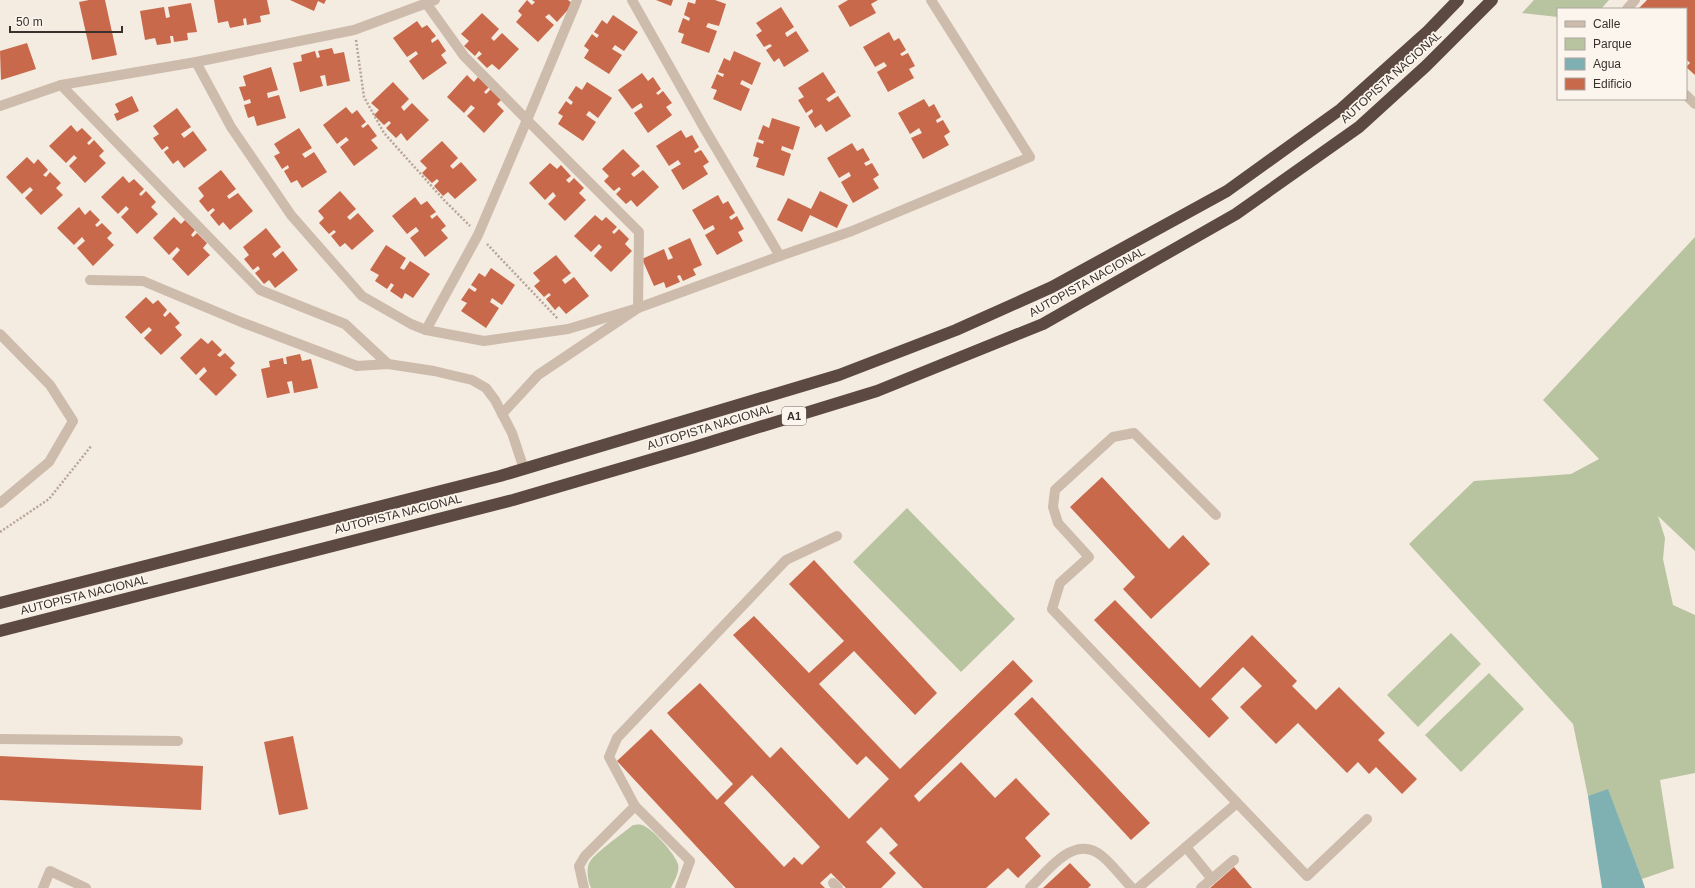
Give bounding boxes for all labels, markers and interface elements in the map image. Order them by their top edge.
scale bar [10,8,122,34]
legend [1557,8,1687,100]
text: 50 m [16,15,43,29]
text: Calle [1593,17,1621,31]
street label: AUTOPISTA NACIONAL [1338,28,1445,126]
text: Parque [1593,37,1632,51]
text: Agua [1593,57,1621,71]
text: Edificio [1593,77,1632,91]
street label: AUTOPISTA NACIONAL [1026,244,1148,320]
street label: AUTOPISTA NACIONAL [645,401,775,453]
road number: A1 [782,407,806,425]
street label: AUTOPISTA NACIONAL [333,491,464,537]
street label: AUTOPISTA NACIONAL [19,572,150,618]

